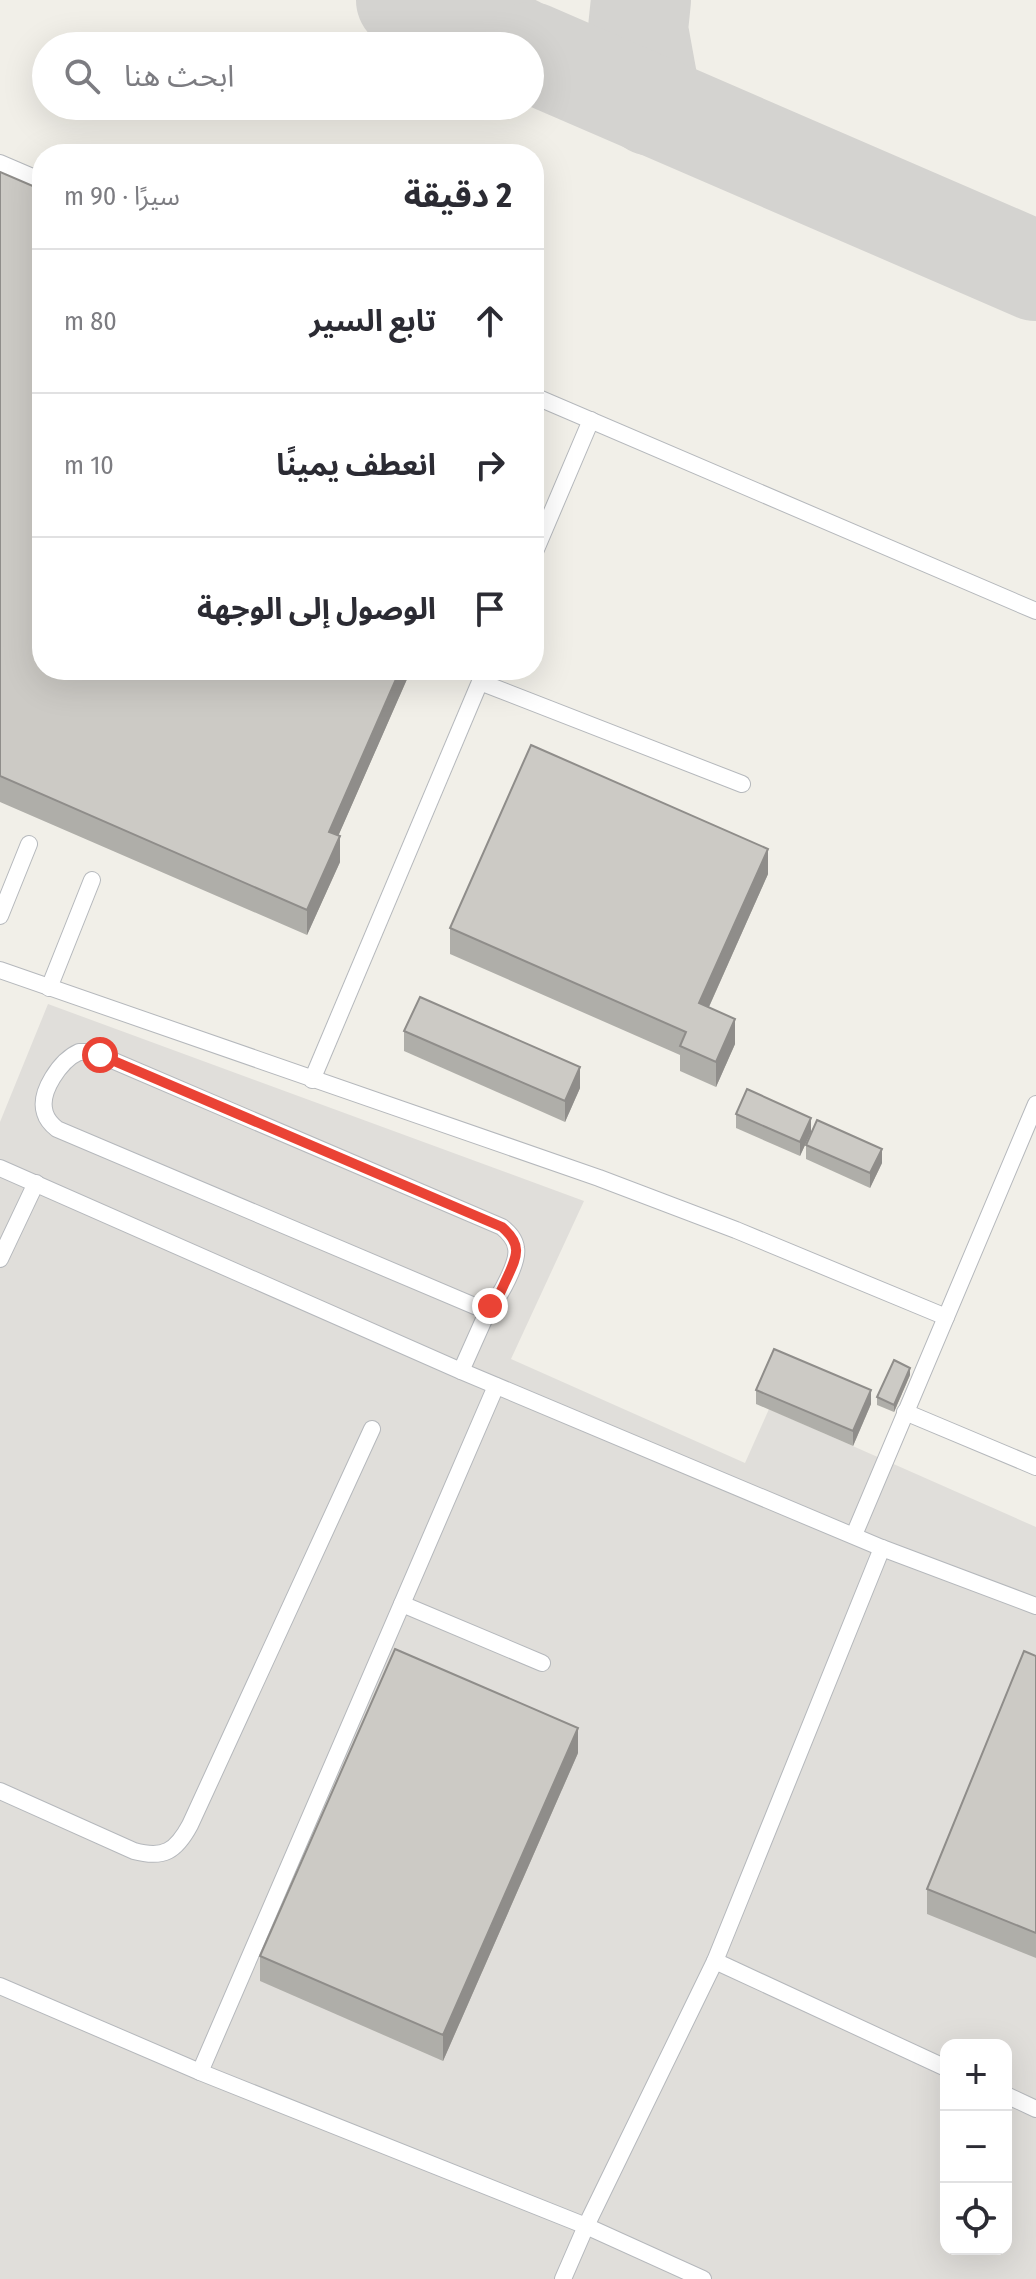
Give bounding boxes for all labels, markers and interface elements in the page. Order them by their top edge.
search box [32,32,544,120]
icon: search [60,54,104,98]
text: ابحث هنا [124,58,234,94]
text: 2 دقيقة [404,175,512,216]
text: سيرًا · 90 m [64,181,180,212]
icon: ahead [468,299,512,343]
text: تابع السير [309,303,436,339]
text: 80 m [64,306,117,337]
icon: right [468,443,512,487]
text: انعطف يمينًا [276,447,436,483]
text: 10 m [64,450,114,481]
icon: arrive [468,587,512,631]
text: الوصول إلى الوجهة [197,591,436,627]
route start [82,1037,118,1073]
route end [472,1288,508,1324]
map controls [940,2039,1012,2255]
button: + [940,2039,1012,2111]
button: − [940,2111,1012,2183]
button: locate [940,2183,1012,2255]

